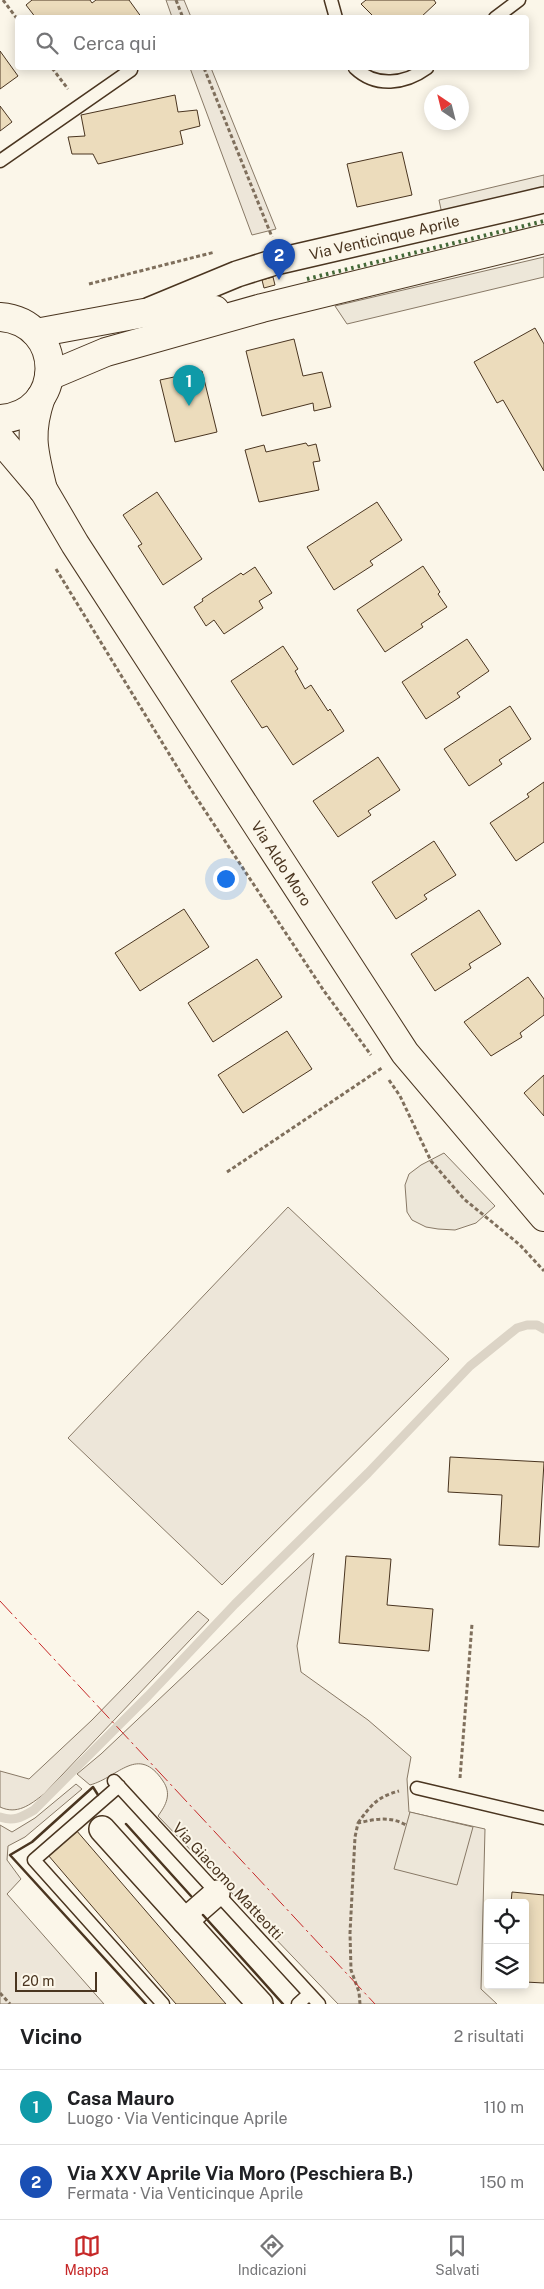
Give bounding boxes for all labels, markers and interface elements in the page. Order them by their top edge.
search box [15,15,529,70]
icon: search [33,29,61,57]
text: Cerca qui [73,32,156,54]
north arrow [424,85,469,130]
street label: Via Venticinque Aprile [307,211,461,262]
pin: 2 [263,239,295,280]
pin: 1 [173,365,205,406]
street label: Via Aldo Moro [248,818,316,909]
your location [213,866,239,892]
street label: Via Giacomo Matteotti [169,1819,287,1943]
map controls [484,1899,529,1989]
button: locate [484,1899,529,1944]
button: layers [484,1944,529,1989]
scale bar [15,1969,98,1992]
text: 20 m [22,1973,54,1989]
text: Vicino [20,2024,82,2049]
text: 2 risultati [454,2027,524,2046]
text: Casa Mauro [67,2087,174,2109]
text: 1 [33,2098,39,2117]
text: 110 m [483,2098,524,2117]
text: Luogo · Via Venticinque Aprile [67,2109,288,2128]
text: Via XXV Aprile Via Moro (Peschiera B.) [67,2162,414,2184]
text: 2 [31,2173,41,2192]
text: 150 m [480,2173,524,2192]
text: Fermata · Via Venticinque Aprile [67,2184,303,2203]
tab: Mappa [64,2232,109,2278]
tab: Indicazioni [238,2232,306,2278]
tab: Salvati [435,2232,480,2278]

